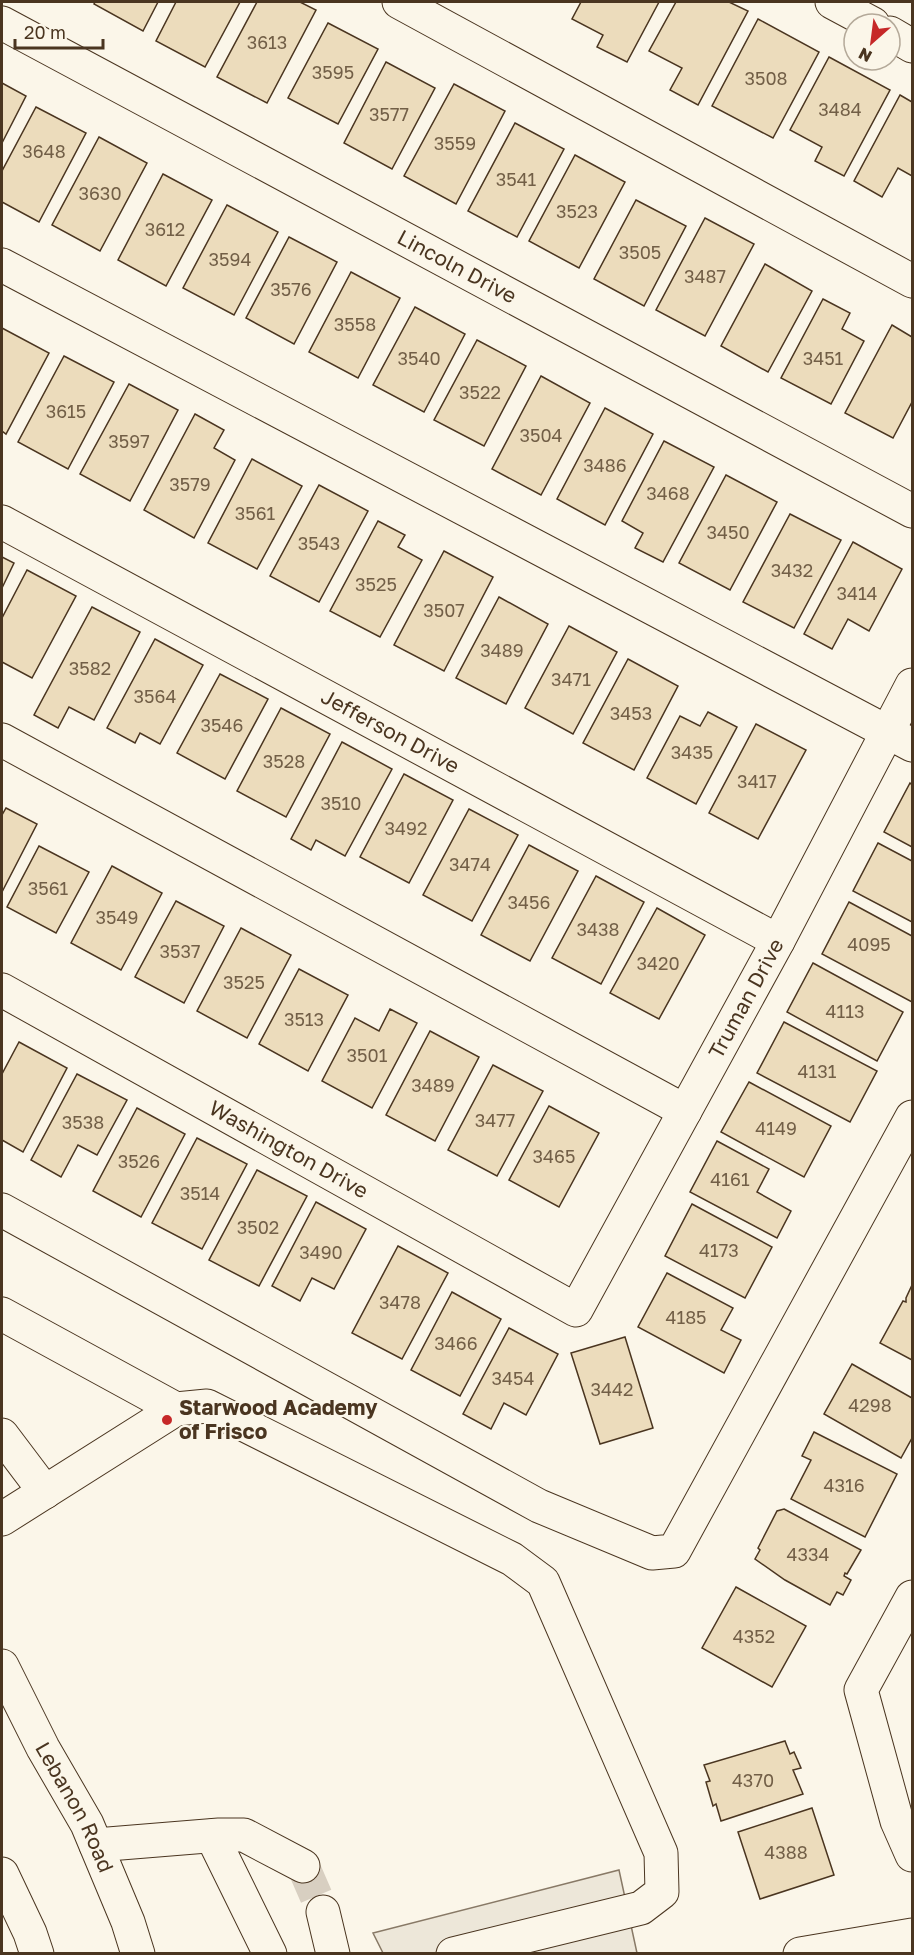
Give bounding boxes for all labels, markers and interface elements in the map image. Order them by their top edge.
scale bar [15,12,104,50]
north arrow [842,12,902,72]
text: 20 m [24,21,66,43]
house number: 3613 [247,31,287,53]
text: N [855,44,875,67]
house number: 3595 [312,61,354,83]
house number: 3508 [744,67,788,89]
house number: 3484 [818,98,862,120]
house number: 3577 [369,103,409,125]
house number: 3559 [434,132,476,154]
house number: 3648 [22,140,66,162]
house number: 3541 [496,168,537,190]
house number: 3630 [78,182,122,204]
house number: 3523 [556,200,598,222]
house number: 3612 [145,218,185,240]
street label: Lincoln Drive [393,223,521,309]
house number: 3505 [619,241,661,263]
house number: 3594 [209,248,251,270]
house number: 3487 [684,265,726,287]
house number: 3576 [270,278,312,300]
house number: 3558 [334,313,376,335]
house number: 3540 [397,347,441,369]
house number: 3451 [803,347,844,369]
house number: 3522 [459,381,501,403]
house number: 3615 [46,400,86,422]
house number: 3504 [519,424,563,446]
house number: 3597 [108,430,150,452]
house number: 3486 [583,454,627,476]
house number: 3579 [169,473,211,495]
house number: 3468 [646,482,690,504]
house number: 3561 [235,502,276,524]
house number: 3450 [706,521,750,543]
house number: 3543 [298,532,340,554]
house number: 3432 [771,559,813,581]
house number: 3525 [355,573,397,595]
house number: 3414 [836,582,878,604]
house number: 3507 [423,599,465,621]
house number: 3489 [480,639,524,661]
house number: 3582 [69,657,111,679]
house number: 3471 [551,668,591,690]
street label: Jefferson Drive [317,683,464,779]
house number: 3564 [134,685,176,707]
house number: 3453 [610,702,652,724]
house number: 3546 [201,714,243,736]
house number: 3435 [671,741,713,763]
house number: 3528 [263,750,305,772]
house number: 3417 [737,770,777,792]
house number: 3510 [321,792,361,814]
house number: 3492 [385,817,427,839]
house number: 3474 [449,853,491,875]
house number: 3561 [28,877,69,899]
house number: 3456 [508,891,550,913]
house number: 3549 [96,906,138,928]
house number: 3438 [576,918,620,940]
house number: 4095 [847,933,891,955]
street label: Truman Drive [702,934,789,1063]
house number: 3537 [159,940,201,962]
house number: 3420 [636,952,680,974]
house number: 3525 [223,971,265,993]
house number: 4113 [826,1000,864,1022]
house number: 3513 [284,1008,324,1030]
house number: 3501 [347,1044,388,1066]
house number: 4131 [798,1060,837,1082]
house number: 3489 [411,1074,455,1096]
street label: Washington Drive [205,1094,373,1204]
house number: 3477 [475,1109,515,1131]
house number: 3538 [62,1111,104,1133]
house number: 4149 [755,1117,797,1139]
house number: 3465 [533,1145,575,1167]
house number: 3526 [118,1150,160,1172]
house number: 4161 [710,1168,750,1190]
house number: 3514 [180,1182,220,1204]
house number: 3502 [237,1216,279,1238]
house number: 4173 [699,1239,739,1261]
house number: 3490 [299,1241,343,1263]
house number: 3478 [379,1291,421,1313]
house number: 4185 [665,1306,707,1328]
house number: 3466 [434,1332,478,1354]
house number: 3454 [492,1367,534,1389]
house number: 3442 [591,1378,633,1400]
place label: Starwood Academy of Frisco [179,1394,378,1444]
house number: 4298 [848,1394,892,1416]
marker: Starwood Academy of Frisco [160,1413,174,1427]
house number: 4316 [823,1474,865,1496]
house number: 4334 [786,1543,830,1565]
house number: 4352 [733,1625,775,1647]
street label: Lebanon Road [30,1737,120,1876]
house number: 4370 [732,1769,774,1791]
house number: 4388 [764,1841,808,1863]

